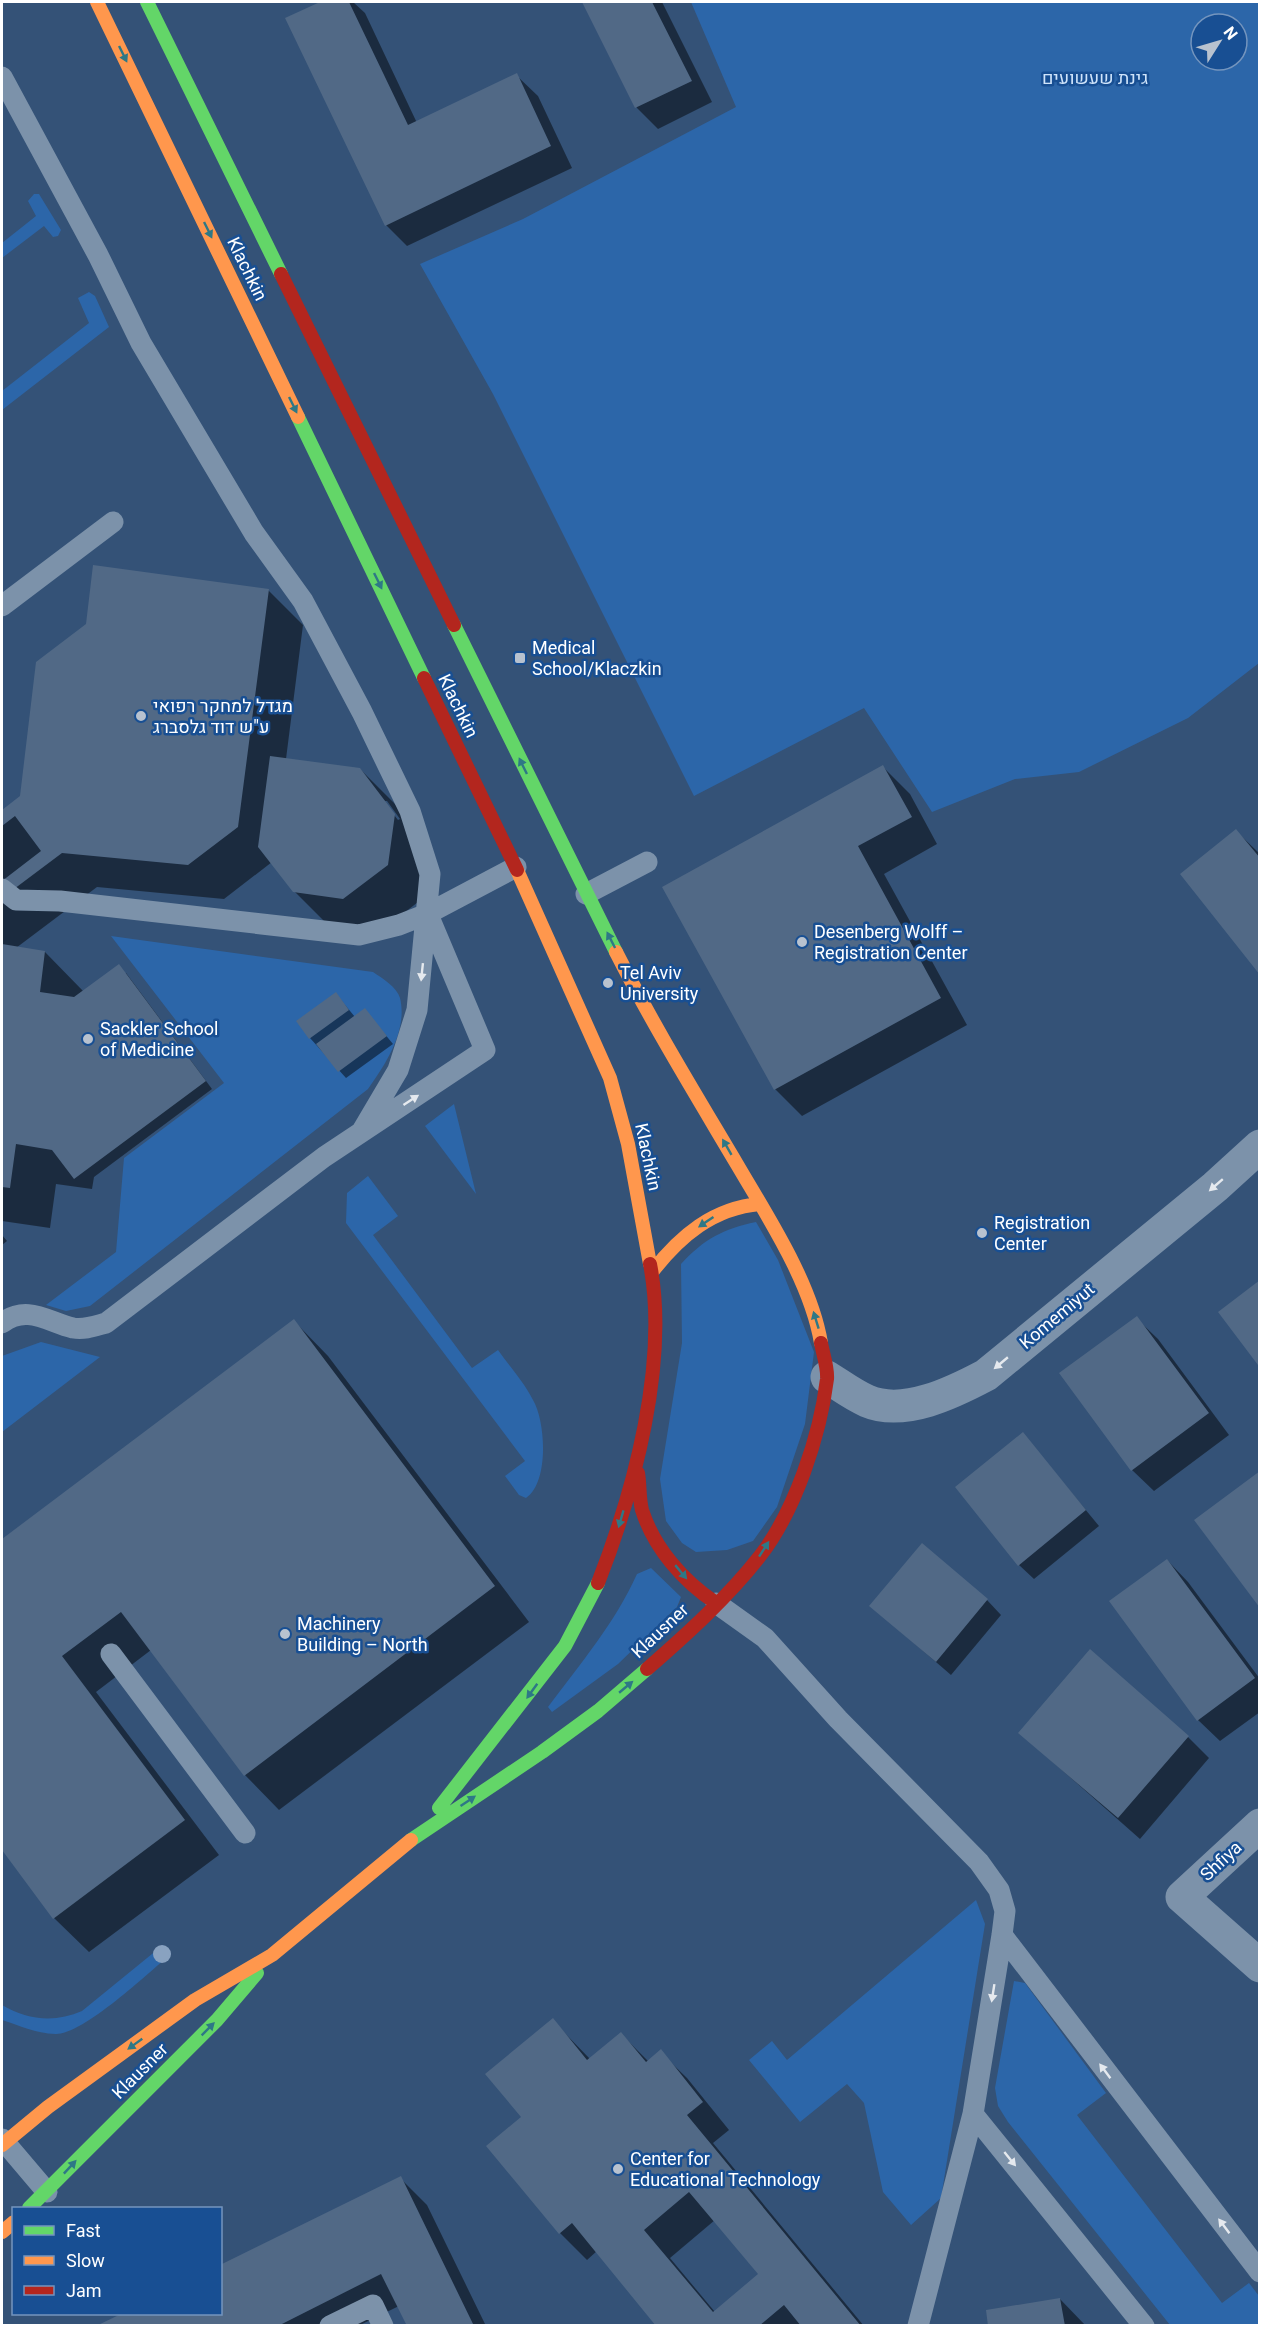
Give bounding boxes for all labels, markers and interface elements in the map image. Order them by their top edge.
north arrow [1189,12,1249,72]
text: N [1220,23,1242,44]
one-way arrow [118,46,127,63]
park label: גינת שעשועים [1042,67,1148,88]
one-way arrow [203,221,212,238]
street label: Klachkin [223,234,272,304]
one-way arrow [288,397,297,414]
one-way arrow [373,572,382,589]
place label: Medical School/Klaczkin [532,637,662,679]
marker: Medical School/Klaczkin [513,651,527,665]
street label: Klachkin [434,671,483,741]
place label: מגדל למחקר רפואי ע"ש דוד גלסברג [153,695,293,737]
marker: מגדל למחקר רפואי ע"ש דוד גלסברג [134,709,148,723]
one-way arrow [518,757,528,774]
place label: Desenberg Wolff – Registration Center [814,921,968,963]
one-way arrow [606,932,615,949]
marker: Desenberg Wolff – Registration Center [795,935,809,949]
place label: Tel Aviv University [620,962,699,1004]
one-way arrow [417,963,427,982]
marker: Tel Aviv University [601,976,615,990]
place label: Sackler School of Medicine [100,1018,218,1060]
marker: Sackler School of Medicine [81,1032,95,1046]
one-way arrow [403,1094,419,1106]
street label: Klachkin [631,1121,666,1192]
one-way arrow [721,1139,732,1155]
one-way arrow [1208,1179,1224,1192]
place label: Registration Center [994,1212,1090,1254]
one-way arrow [698,1216,714,1227]
marker: Registration Center [975,1226,989,1240]
street label: Komemiyut [1015,1278,1098,1353]
one-way arrow [811,1311,820,1329]
one-way arrow [994,1356,1009,1369]
one-way arrow [615,1510,625,1528]
one-way arrow [758,1541,769,1558]
one-way arrow [674,1564,687,1579]
street label: Klausner [627,1599,693,1662]
place label: Machinery Building – North [297,1613,428,1655]
marker: Machinery Building – North [278,1627,292,1641]
one-way arrow [618,1681,633,1694]
one-way arrow [526,1682,538,1698]
one-way arrow [460,1796,476,1807]
street label: Shfiya [1196,1836,1246,1885]
one-way arrow [988,1984,997,2003]
one-way arrow [200,2023,214,2037]
one-way arrow [127,2037,142,2049]
street label: Klausner [107,2038,172,2103]
one-way arrow [1099,2063,1112,2079]
place label: Center for Educational Technology [630,2148,821,2190]
one-way arrow [1003,2151,1016,2167]
one-way arrow [63,2160,77,2175]
marker: Center for Educational Technology [611,2162,625,2176]
legend [12,2207,222,2315]
one-way arrow [1218,2218,1230,2234]
text: Fast [66,2220,101,2241]
text: Slow [66,2250,105,2271]
text: Jam [66,2280,102,2301]

